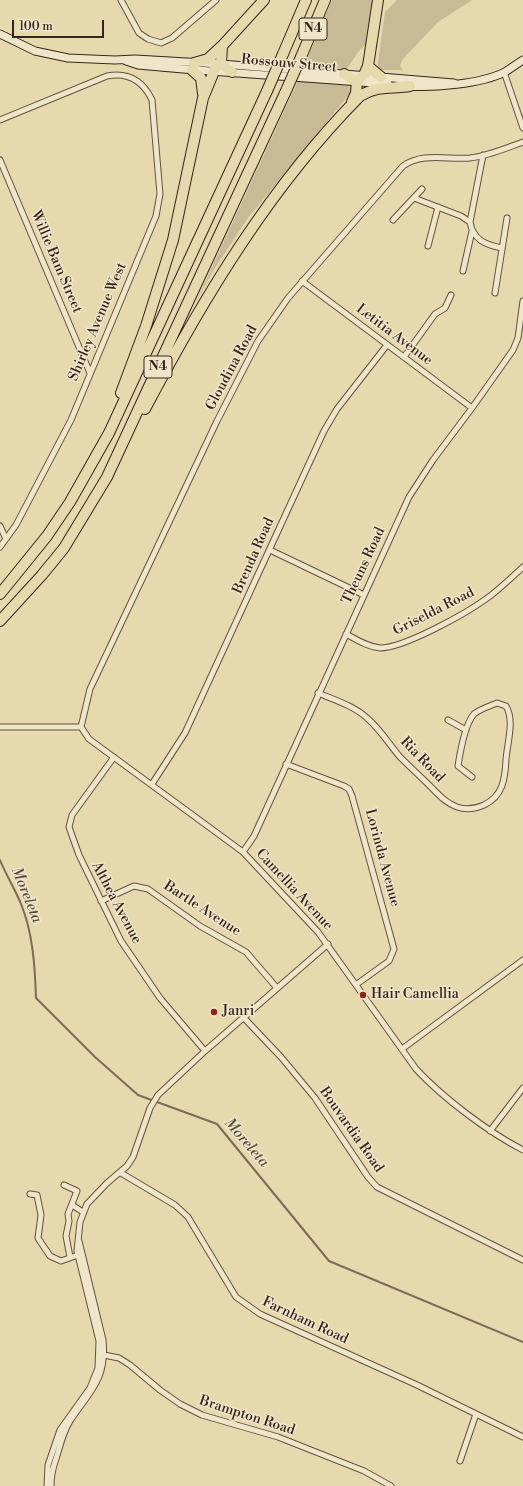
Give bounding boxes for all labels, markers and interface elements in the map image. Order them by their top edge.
scale bar [14,12,106,38]
road number: N4 [299,18,327,40]
text: 100 m [19,19,53,34]
street label: Rossouw Street [240,51,338,77]
street label: Willie Bam Street [27,208,85,316]
street label: Shirley Avenue West [66,260,130,384]
street label: Letitia Avenue [352,301,436,369]
street label: Gloudina Road [203,323,261,413]
road number: N4 [144,356,172,378]
street label: Brenda Road [230,515,278,597]
street label: Theuns Road [339,525,389,607]
street label: Griselda Road [391,584,477,640]
street label: Ria Road [396,734,448,786]
street label: Lorinda Avenue [361,807,403,909]
street label: Camellia Avenue [252,846,336,934]
street label: Althea Avenue [87,859,145,947]
water label: Moreleta [7,864,45,926]
street label: Bartle Avenue [160,878,244,940]
place label: Hair Camellia [371,987,459,1003]
marker: Hair Camellia [358,990,368,1000]
place label: Janri [222,1004,254,1020]
marker: Janri [209,1007,219,1017]
street label: Bouvardia Road [315,1084,387,1176]
water label: Moreleta [220,1115,272,1171]
street label: Farnham Road [259,1294,351,1348]
street label: Brampton Road [197,1393,297,1439]

